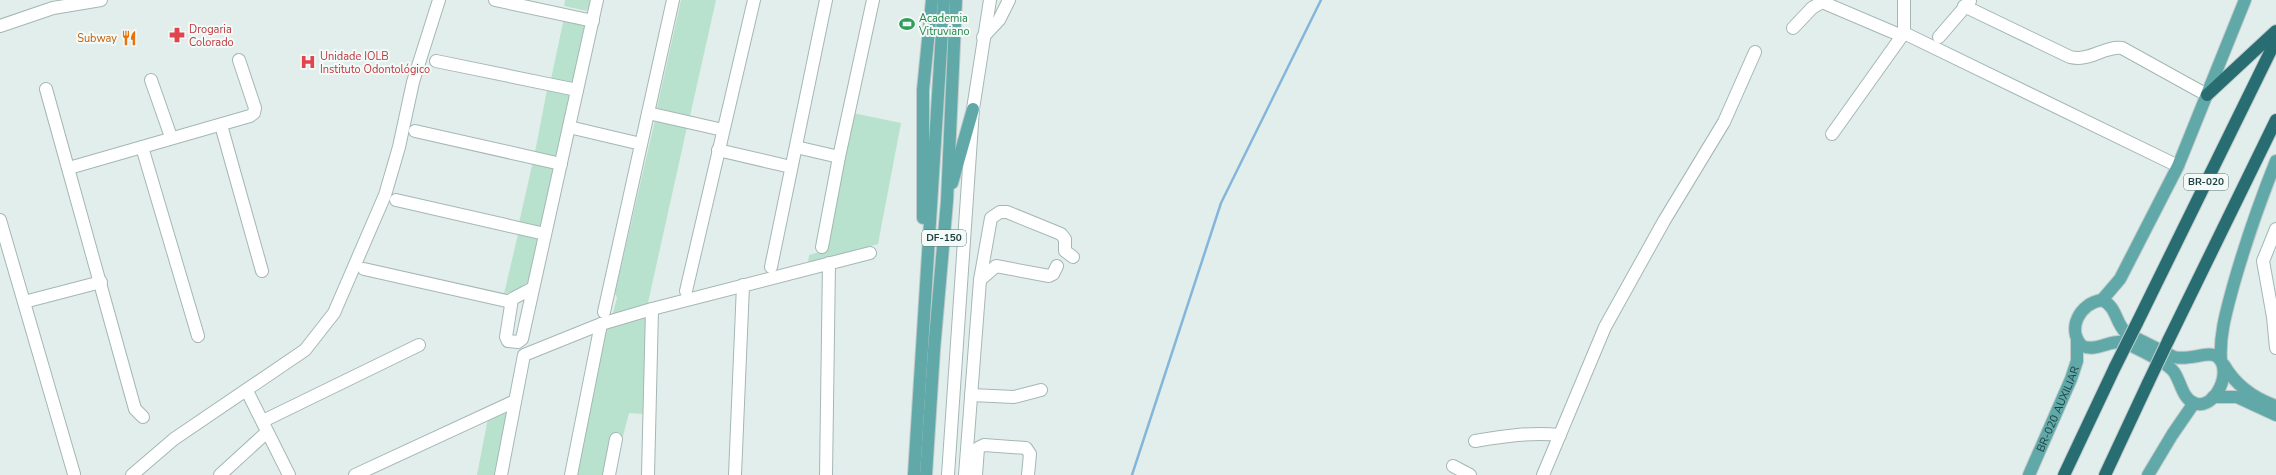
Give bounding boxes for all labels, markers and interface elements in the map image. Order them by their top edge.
place label: Academia Vitruviano [918,11,970,39]
sports icon: Academia Vitruviano [898,15,916,33]
place label: Drogaria Colorado [189,22,234,50]
pharmacy icon: Drogaria Colorado [168,26,186,44]
restaurant icon: Subway [120,29,138,47]
place label: Subway [77,31,117,46]
place label: Unidade IOLB Instituto Odontológico [320,49,430,77]
hospital icon: Unidade IOLB Instituto Odontológico [299,53,317,71]
road number: BR-020 [2184,174,2228,190]
road number: DF-150 [922,230,966,246]
street label: BR-020 AUXILIAR [2033,363,2083,454]

